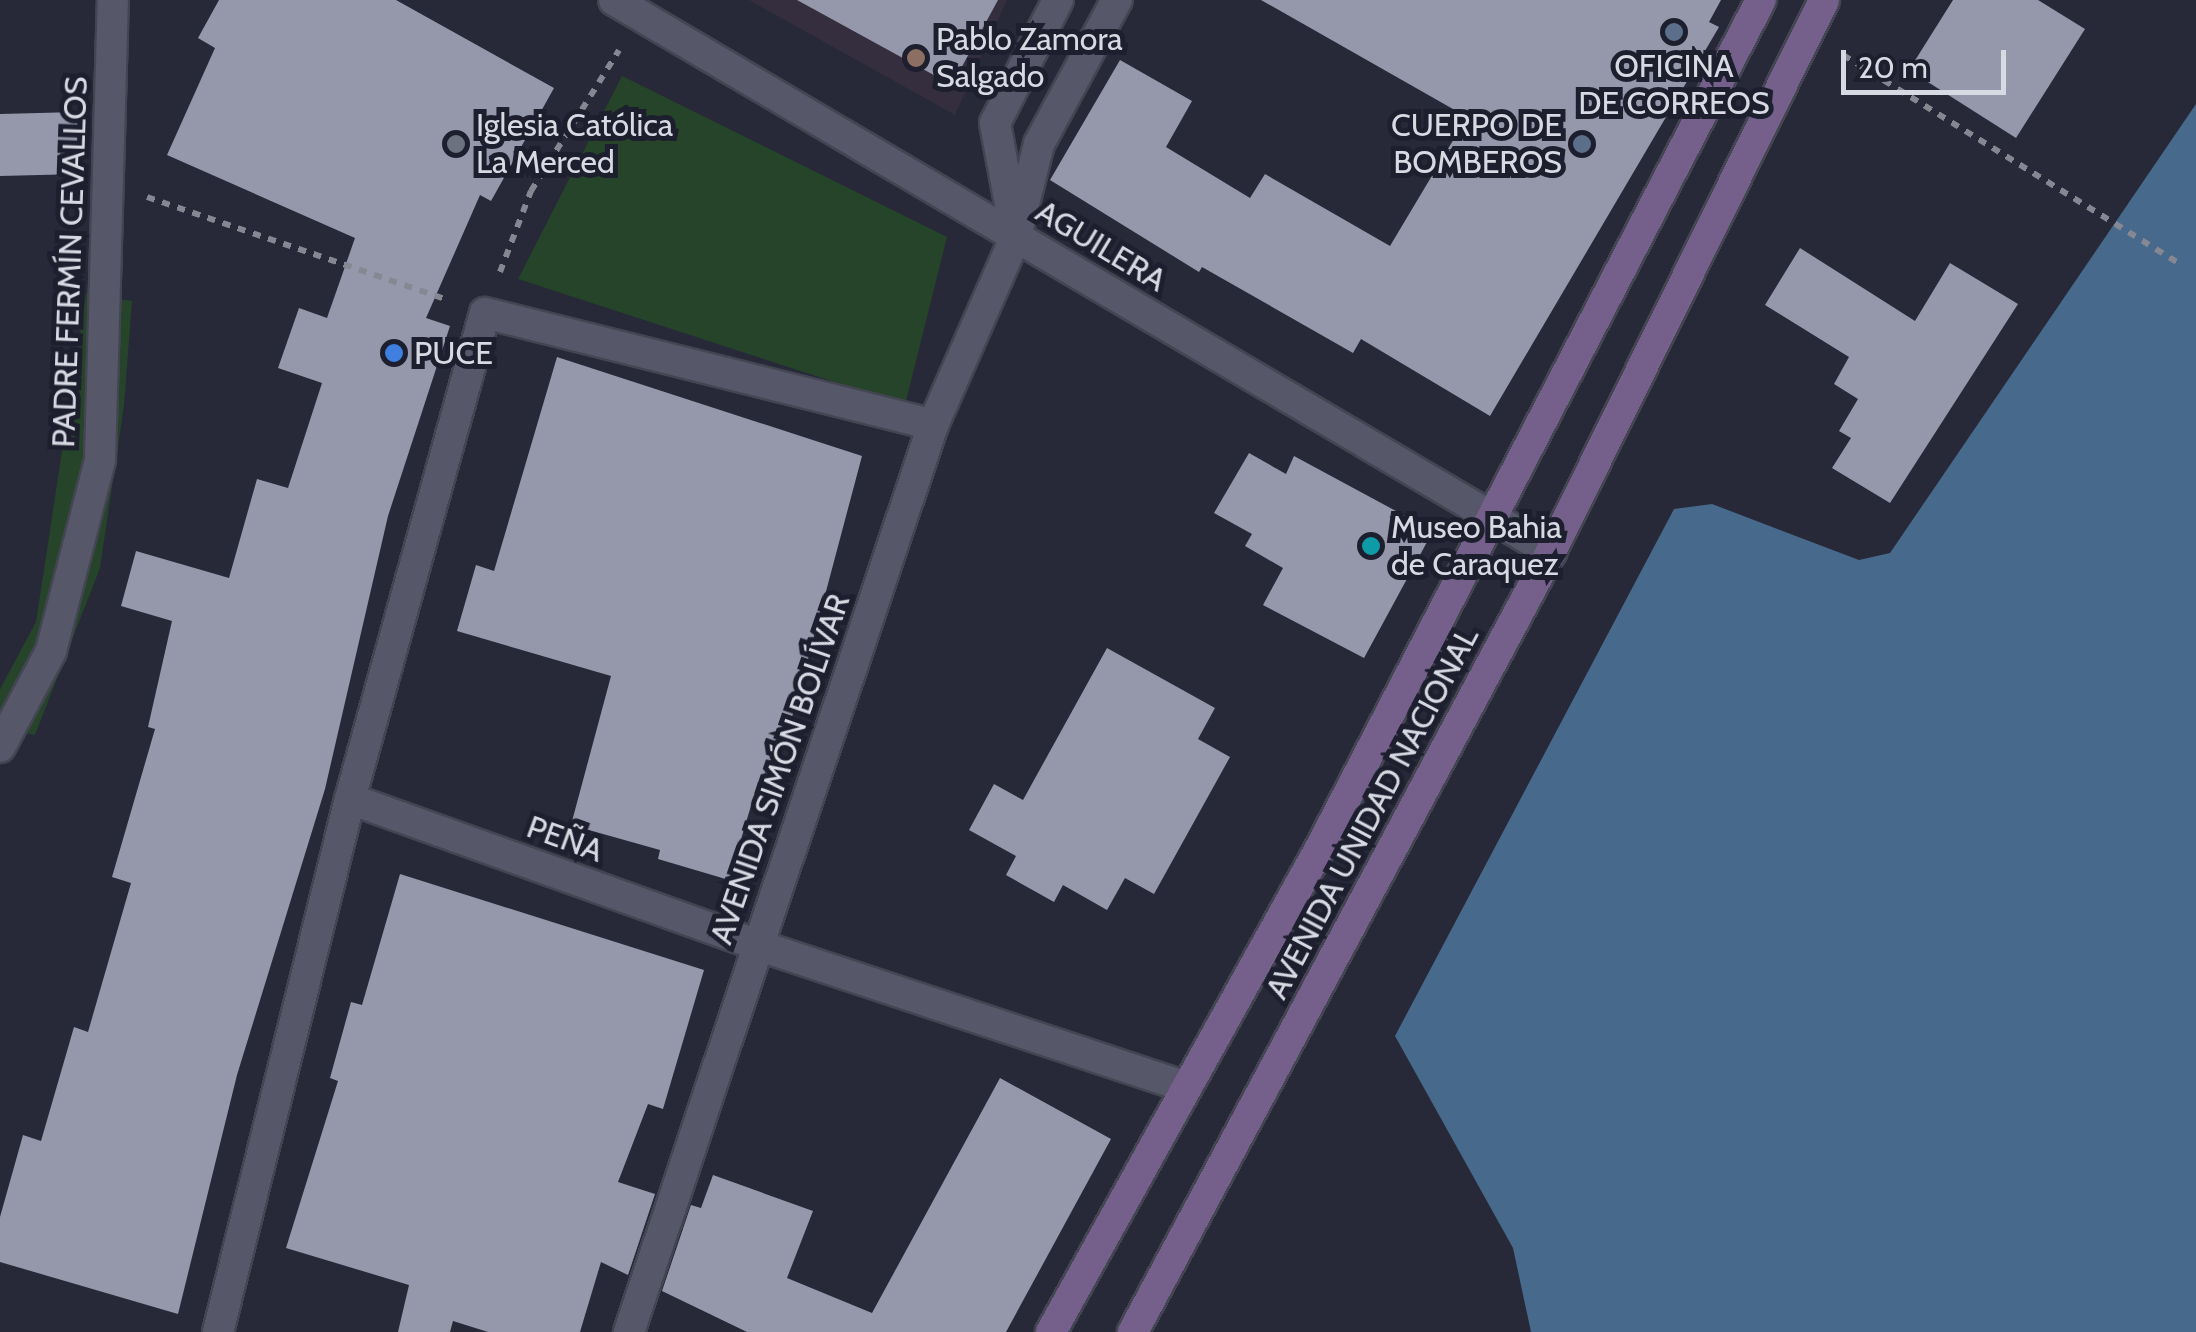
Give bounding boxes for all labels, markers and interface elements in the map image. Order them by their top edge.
place label: Pablo Zamora Salgado [936,21,1123,96]
marker: OFICINA DE CORREOS [1663,21,1685,43]
scale bar [1846,30,2011,92]
marker: Pablo Zamora Salgado [905,47,927,69]
place label: OFICINA DE CORREOS [1578,48,1770,123]
text: 20 m [1858,49,1928,86]
street label: PADRE FERMÍN CEVALLOS [44,76,96,448]
place label: Iglesia Católica La Merced [476,107,673,182]
place label: CUERPO DE BOMBEROS [1391,107,1562,182]
marker: Iglesia Católica La Merced [445,133,467,155]
marker: CUERPO DE BOMBEROS [1571,133,1593,155]
street label: AGUILERA [1029,192,1173,300]
place label: PUCE [414,334,493,372]
marker: PUCE [383,342,405,364]
place label: Museo Bahia de Caraquez [1391,509,1562,584]
marker: Museo Bahia de Caraquez [1360,535,1382,557]
street label: AVENIDA SIMÓN BOLÍVAR [702,589,858,949]
street label: AVENIDA UNIDAD NACIONAL [1258,621,1486,1005]
street label: PEÑA [522,808,608,870]

